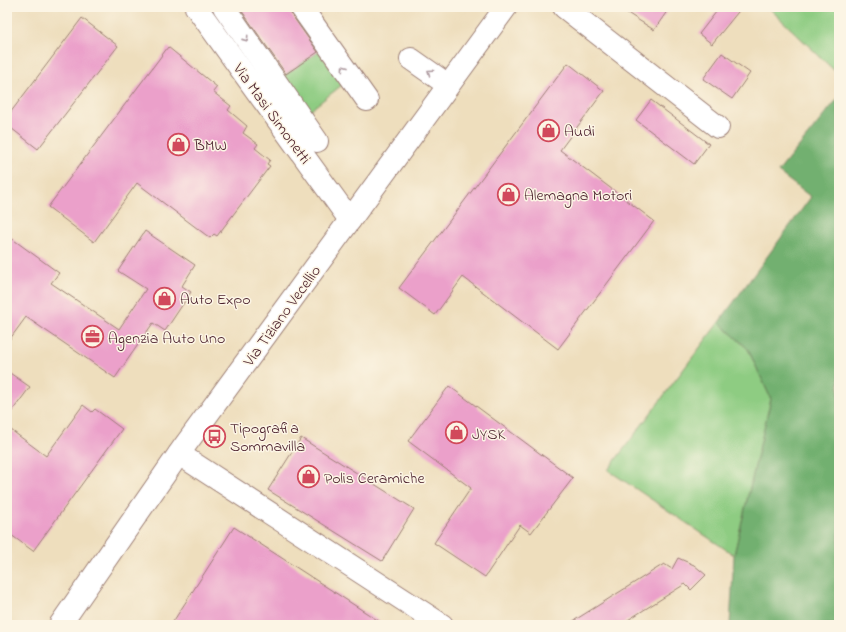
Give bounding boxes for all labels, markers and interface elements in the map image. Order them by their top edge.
one-way arrow [241,35,249,42]
street label: Via Masi Simonetti [226,58,316,170]
one-way arrow [341,65,349,72]
one-way arrow [427,69,434,77]
shop icon: Audi [536,117,562,143]
place label: Audi [564,120,595,144]
shop icon: BMW [165,131,191,157]
place label: BMW [193,134,227,158]
shop icon: Alemagna Motori [495,181,521,207]
place label: Alemagna Motori [524,184,632,208]
street label: Via Tiziano Vecellio [237,261,328,373]
shop icon: Auto Expo [151,285,177,311]
place label: Auto Expo [180,288,251,312]
office icon: Agenzia Auto Uno [80,324,106,350]
place label: Agenzia Auto Uno [108,327,225,351]
place label: Tipografia Sommavilla [230,417,305,459]
shop icon: JYSK [444,420,470,446]
bus stop icon: Tipografia Sommavilla [201,423,227,449]
place label: JYSK [472,423,505,447]
shop icon: Polis Ceramiche [295,464,321,490]
place label: Polis Ceramiche [324,467,425,491]

